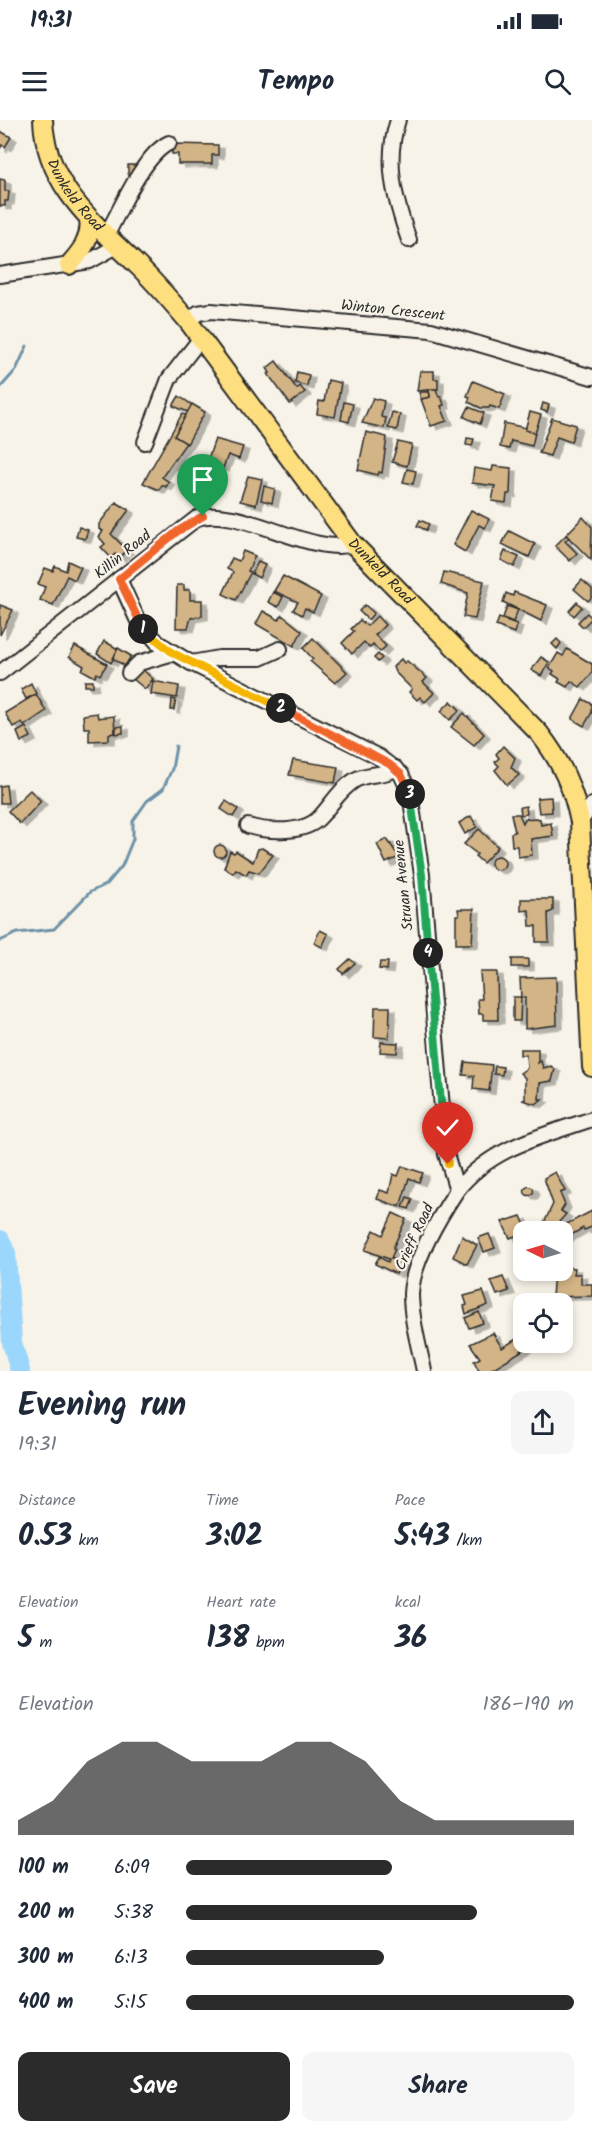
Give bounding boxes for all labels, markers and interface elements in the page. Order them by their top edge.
text: 19:31 [30,4,72,39]
text: Tempo [258,60,334,103]
icon: menu [18,65,51,98]
icon: search [541,65,574,98]
street label: Dunkeld Road [40,155,109,238]
street label: Winton Crescent [340,294,446,328]
pin [177,454,228,516]
icon: arrive [186,463,219,496]
street label: Killin Road [89,524,157,586]
street label: Dunkeld Road [342,533,419,611]
pin: 1 [128,614,158,644]
text: 1 [141,616,145,641]
pin: 2 [266,693,296,723]
text: 2 [276,695,286,720]
pin: 3 [395,779,425,809]
text: 3 [406,781,414,806]
street label: Struan Avenue [387,838,421,932]
pin: 4 [413,938,443,968]
text: 4 [424,940,432,965]
pin [422,1102,473,1164]
icon: check [431,1111,464,1144]
street label: Crieff Road [389,1199,441,1275]
north arrow [513,1221,573,1281]
map controls [513,1221,573,1353]
button: locate [513,1293,573,1353]
text: Evening run [18,1380,186,1433]
button: share [511,1391,574,1454]
text: 19:31 [18,1429,57,1461]
text: Distance [18,1488,76,1513]
text: Time [206,1488,239,1513]
text: Pace [395,1488,425,1513]
text: 0.53 [18,1513,72,1561]
text: 3:02 [206,1513,263,1561]
text: 5:43 [395,1513,450,1561]
text: km [72,1528,99,1553]
text: /km [450,1528,482,1553]
text: Elevation [18,1590,79,1615]
text: Heart rate [206,1590,276,1615]
text: kcal [395,1590,421,1615]
text: 5 [18,1615,33,1663]
text: 138 [206,1615,250,1663]
text: 36 [395,1615,427,1663]
text: m [33,1630,52,1655]
text: bpm [250,1630,285,1655]
text: Elevation [18,1689,94,1721]
text: 186–190 m [482,1689,574,1721]
text: 100 m [18,1852,69,1884]
text: 6:09 [114,1852,150,1884]
text: 200 m [18,1897,74,1929]
text: 5:38 [114,1897,153,1929]
text: 300 m [18,1942,74,1974]
text: 6:13 [114,1942,148,1974]
text: 400 m [18,1987,74,2019]
text: 5:15 [114,1987,147,2019]
button: Save [18,2052,290,2121]
button: Share [302,2052,574,2121]

